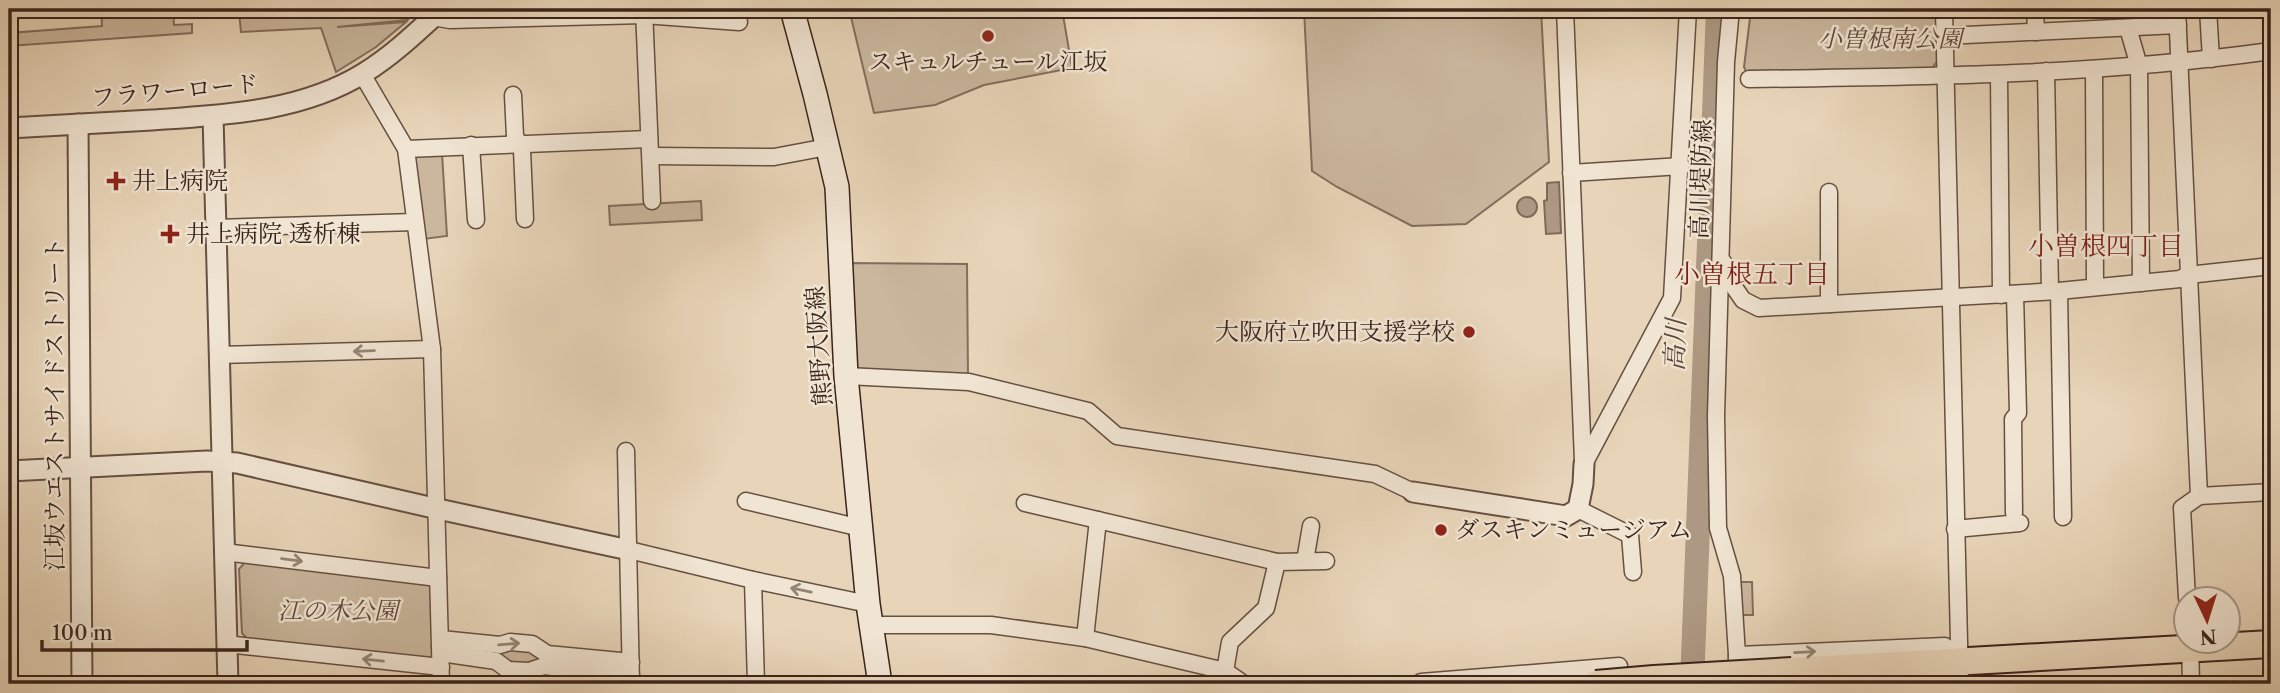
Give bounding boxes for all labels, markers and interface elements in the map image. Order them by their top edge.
park label: 小曽根南公園 [1818,24,1966,53]
marker: スキュルチュール江坂 [980,28,996,44]
place label: スキュルチュール江坂 [869,47,1107,76]
street label: フラワーロード [90,69,260,112]
street label: 高川堤防線 [1684,119,1717,239]
place label: 井上病院 [132,166,228,195]
marker: 井上病院 [106,171,126,191]
place label: 井上病院 透析棟 [186,219,360,248]
marker: 井上病院 透析棟 [160,224,180,244]
district label: 小曽根四丁目 [2028,230,2184,262]
street label: 江坂ウエストサイドストリート [40,237,69,571]
district label: 小曽根五丁目 [1674,258,1830,290]
street label: 熊野大阪線 [800,285,837,407]
water label: 高川 [1658,315,1692,372]
place label: 大阪府立吹田支援学校 [1215,317,1455,346]
marker: 大阪府立吹田支援学校 [1461,324,1477,340]
one-way arrow [353,344,376,358]
place label: ダスキンミュージアム [1455,515,1692,544]
marker: ダスキンミュージアム [1433,522,1449,538]
one-way arrow [280,554,303,567]
one-way arrow [790,582,813,596]
north arrow [2172,584,2242,654]
park label: 江の木公園 [278,596,402,625]
scale bar [42,609,247,653]
text: 100 m [52,620,113,645]
text: N [2199,624,2217,649]
one-way arrow [497,637,520,650]
one-way arrow [1793,645,1816,658]
one-way arrow [362,653,385,666]

